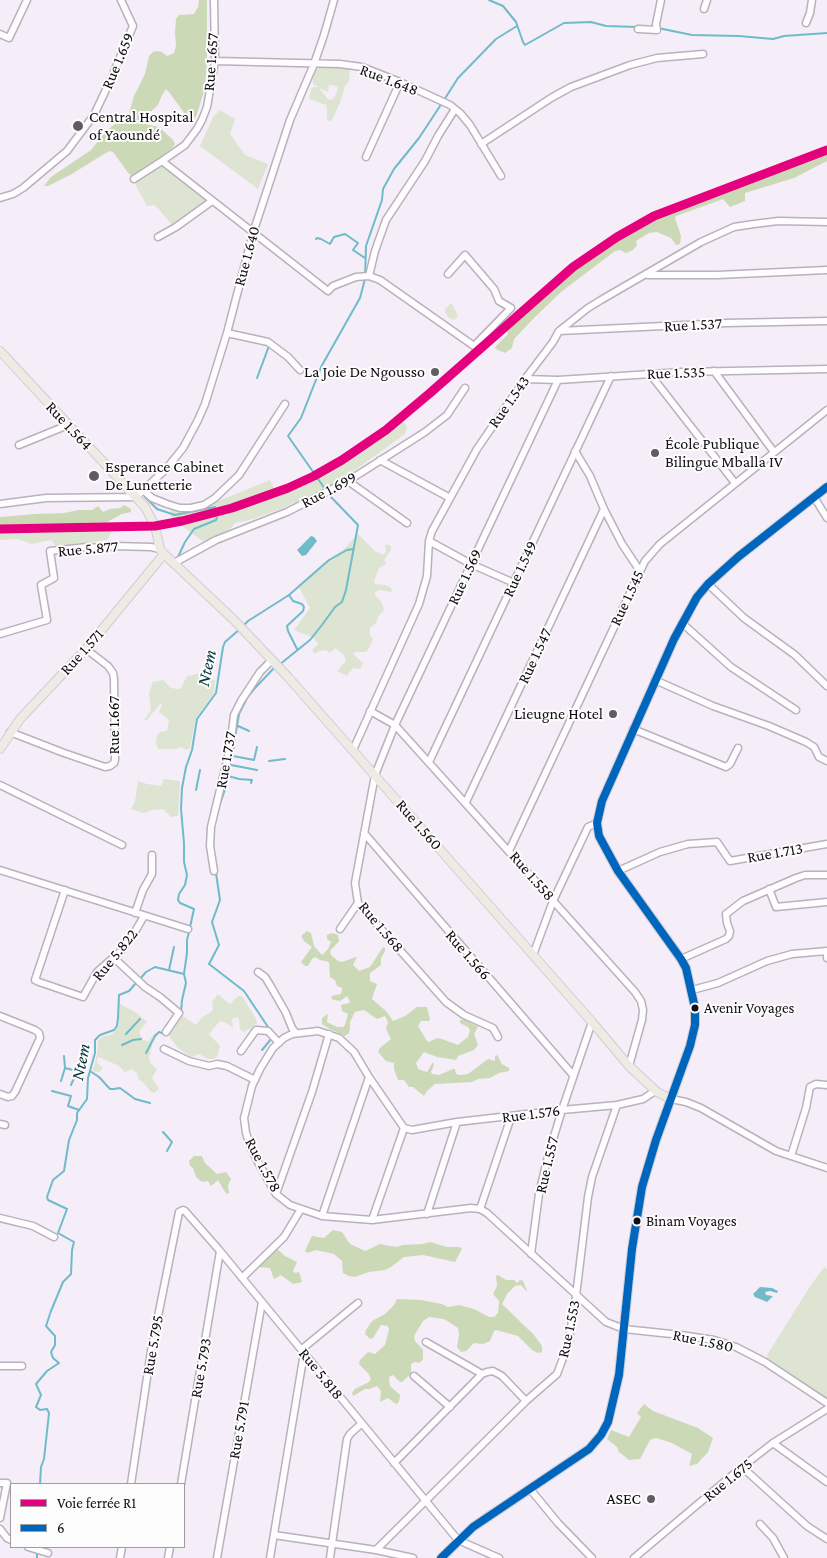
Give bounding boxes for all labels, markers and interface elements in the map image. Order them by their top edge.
street label: Rue 1.659 [98,30,138,92]
street label: Rue 1.657 [199,32,223,92]
street label: Rue 1.648 [357,60,421,100]
place label: Central Hospital of Yaoundé [89,107,193,145]
marker: Central Hospital of Yaoundé [71,119,85,133]
street label: Rue 1.640 [230,224,264,288]
street label: Rue 1.537 [663,314,723,336]
place label: La Joie De Ngousso [304,362,425,382]
street label: Rue 1.535 [646,362,706,384]
marker: La Joie De Ngousso [429,366,441,378]
street label: Rue 1.543 [484,372,534,432]
street label: Rue 1.564 [42,398,96,454]
place label: École Publique Bilingue Mballa IV [665,434,783,472]
marker: École Publique Bilingue Mballa IV [649,447,661,459]
place label: Esperance Cabinet De Lunetterie [105,457,223,495]
street label: Rue 1.699 [298,467,360,513]
marker: Esperance Cabinet De Lunetterie [87,469,101,483]
street label: Rue 5.877 [57,537,119,561]
street label: Rue 1.549 [499,538,541,600]
street label: Rue 1.569 [444,546,486,608]
street label: Rue 1.545 [606,567,648,629]
street label: Rue 1.571 [56,625,108,679]
street label: Rue 1.547 [514,625,556,687]
water label: Ntem [193,648,221,688]
street label: Rue 1.667 [104,696,124,754]
place label: Lieugne Hotel [514,704,603,724]
marker: Lieugne Hotel [607,708,619,720]
street label: Rue 1.737 [212,730,240,790]
street label: Rue 1.560 [392,796,446,854]
street label: Rue 1.713 [746,839,804,867]
street label: Rue 1.558 [505,847,559,905]
street label: Rue 1.568 [354,898,408,956]
street label: Rue 5.822 [88,925,142,985]
street label: Rue 1.566 [441,926,495,984]
place label: Avenir Voyages [704,999,794,1017]
marker: Avenir Voyages [690,1003,700,1013]
water label: Ntem [67,1042,95,1082]
street label: Rue 1.576 [501,1101,561,1127]
street label: Rue 1.578 [241,1134,285,1196]
street label: Rue 1.557 [531,1135,563,1195]
place label: Binam Voyages [646,1212,737,1230]
marker: Binam Voyages [632,1216,642,1226]
street label: Rue 1.553 [554,1298,584,1360]
street label: Rue 5.795 [138,1313,168,1377]
street label: Rue 1.580 [671,1325,735,1357]
street label: Rue 5.793 [186,1336,216,1400]
street label: Rue 5.818 [294,1344,348,1404]
street label: Rue 5.791 [224,1399,254,1461]
street label: Rue 1.675 [699,1454,757,1506]
legend [10,1483,185,1548]
place label: ASEC [606,1489,641,1509]
marker: ASEC [645,1493,657,1505]
text: Voie ferrée R1 [57,1495,136,1511]
text: 6 [57,1520,65,1536]

